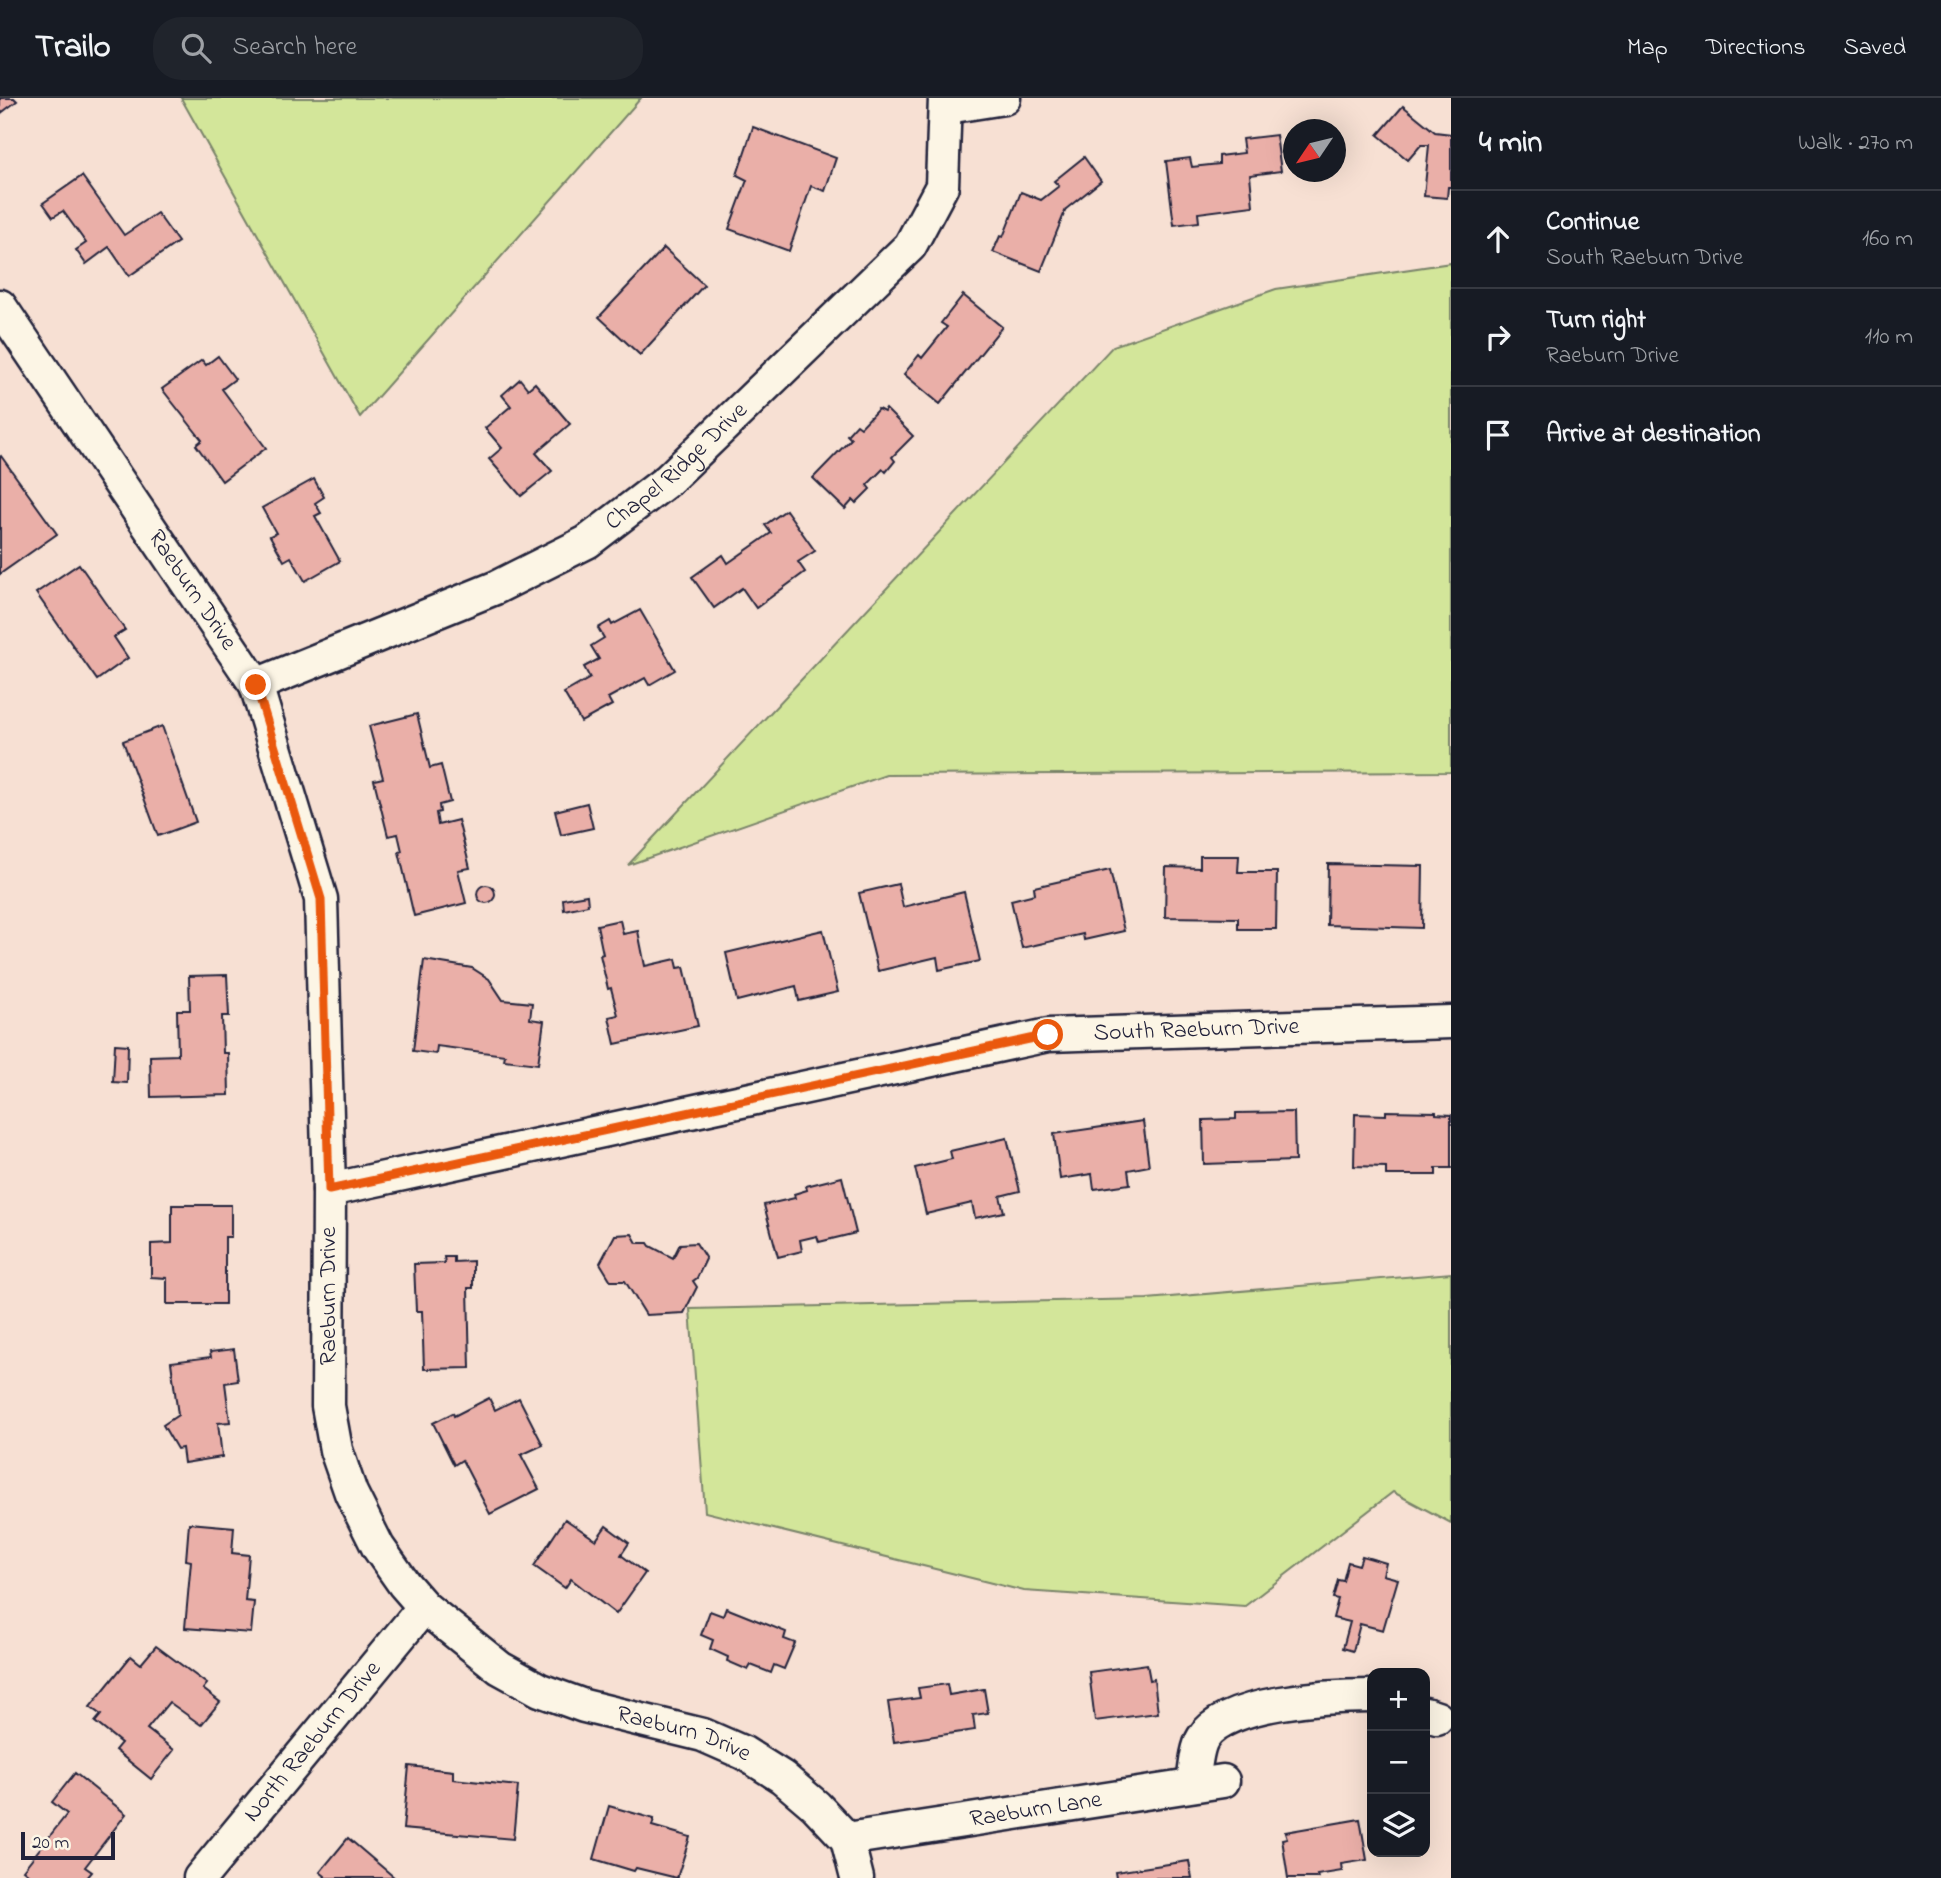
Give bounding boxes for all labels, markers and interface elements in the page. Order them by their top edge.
search box [153,17,643,80]
text: Trailo [35,24,111,72]
icon: search [177,29,215,67]
text: Search here [233,29,357,67]
text: Map [1627,31,1668,66]
text: Directions [1706,31,1805,66]
text: Saved [1843,31,1906,66]
north arrow [1283,119,1346,182]
text: 4 min [1479,122,1542,166]
text: Walk · 270 m [1798,127,1913,160]
text: Continue [1546,204,1639,242]
icon: ahead [1479,220,1517,258]
text: 160 m [1862,223,1913,256]
text: South Raeburn Drive [1546,242,1743,275]
text: Turn right [1546,302,1646,340]
icon: right [1479,318,1517,356]
text: 110 m [1865,321,1913,354]
text: Raeburn Drive [1546,340,1679,373]
street label: Chapel Ridge Drive [598,394,756,539]
icon: arrive [1479,416,1517,454]
text: Arrive at destination [1546,416,1761,454]
street label: Raeburn Drive [139,523,245,658]
route end [240,669,271,700]
street label: South Raeburn Drive [1093,1009,1300,1051]
route start [1032,1019,1063,1050]
street label: Raeburn Drive [312,1226,347,1365]
street label: North Raeburn Drive [235,1653,390,1830]
map controls [1367,1668,1430,1857]
button: + [1367,1668,1430,1731]
street label: Raeburn Drive [613,1697,758,1771]
button: − [1367,1731,1430,1794]
street label: Raeburn Lane [967,1782,1104,1837]
button: layers [1367,1794,1430,1857]
scale bar [21,1829,116,1861]
text: 20 m [32,1830,69,1857]

